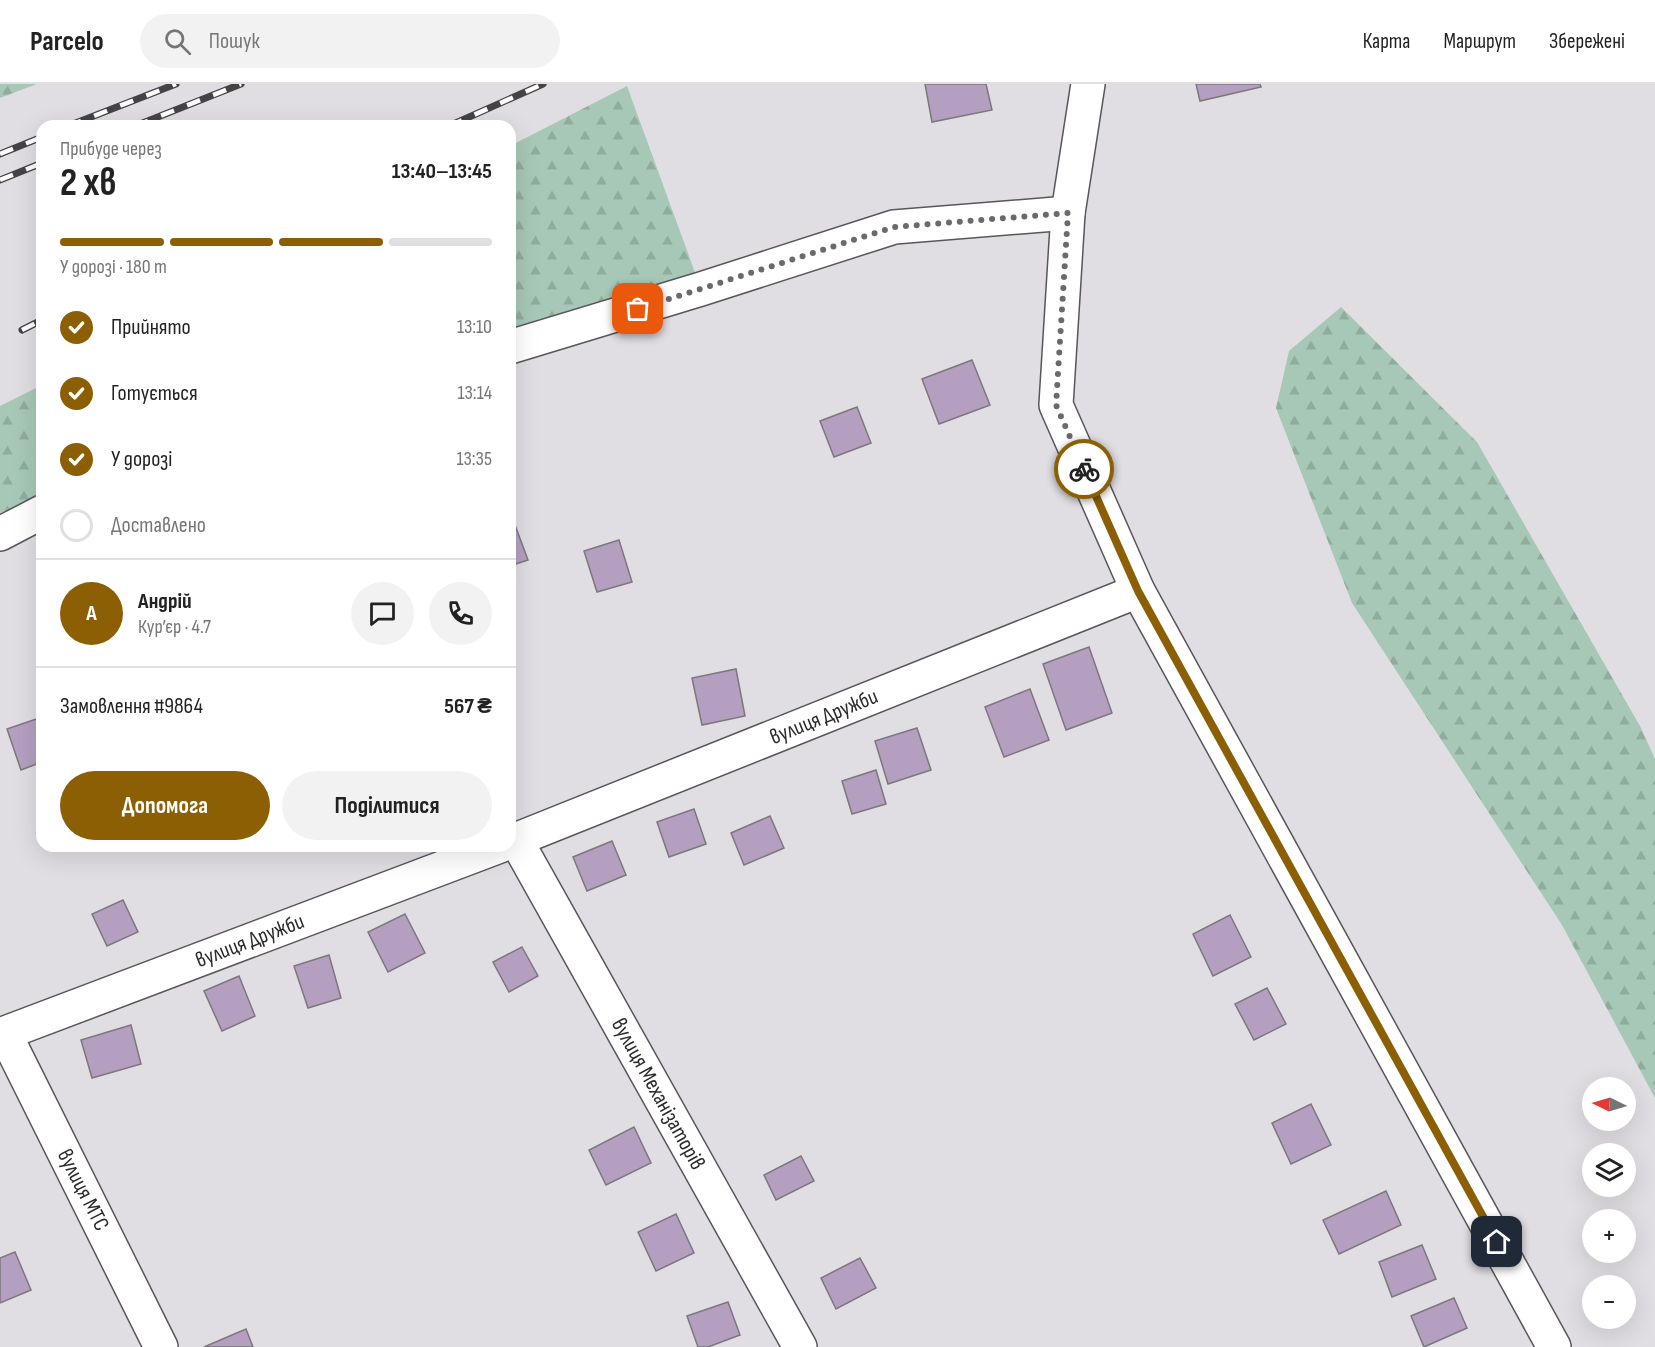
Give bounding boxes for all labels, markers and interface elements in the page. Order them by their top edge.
search box [140,14,560,68]
text: Parcelo [30,25,104,58]
icon: search [161,25,194,58]
text: Пошук [209,28,260,55]
text: Карта [1363,29,1410,54]
text: Маршрут [1443,29,1516,54]
text: Збережені [1549,29,1625,54]
text: Прибуде через [60,137,162,161]
text: 13:40–13:45 [392,158,492,185]
text: 2 хв [60,160,116,207]
text: У дорозі · 180 m [60,255,167,279]
pin [612,283,663,334]
icon: bag [621,292,654,325]
icon: check [60,311,93,344]
text: Прийнято [111,314,191,341]
text: 13:10 [457,315,492,339]
icon: check [60,377,93,410]
text: Готується [111,380,198,407]
text: 13:14 [457,381,492,405]
courier [1054,439,1114,499]
icon: check [60,443,93,476]
text: У дорозі [111,446,172,473]
text: 13:35 [456,447,492,471]
icon: bike [1068,453,1101,486]
text: Доставлено [111,512,206,539]
button: chat [351,582,414,645]
button: phone [429,582,492,645]
text: Андрій [138,588,192,615]
text: А [86,600,97,627]
text: Кур’єр · 4.7 [138,615,211,639]
street label: вулиця Дружби [766,683,882,751]
text: Замовлення #9864 [60,693,203,720]
text: 567 ₴ [444,693,492,720]
button: Допомога [60,771,270,840]
button: Поділитися [282,771,492,840]
street label: вулиця Дружби [192,908,308,974]
street label: вулиця Механізаторів [605,1013,711,1175]
north arrow [1582,1077,1636,1131]
map controls [1582,1077,1636,1329]
button: layers [1582,1143,1636,1197]
street label: вулиця МТС [51,1145,115,1235]
button: + [1582,1209,1636,1263]
pin [1471,1216,1522,1267]
icon: home [1480,1225,1513,1258]
button: − [1582,1275,1636,1329]

